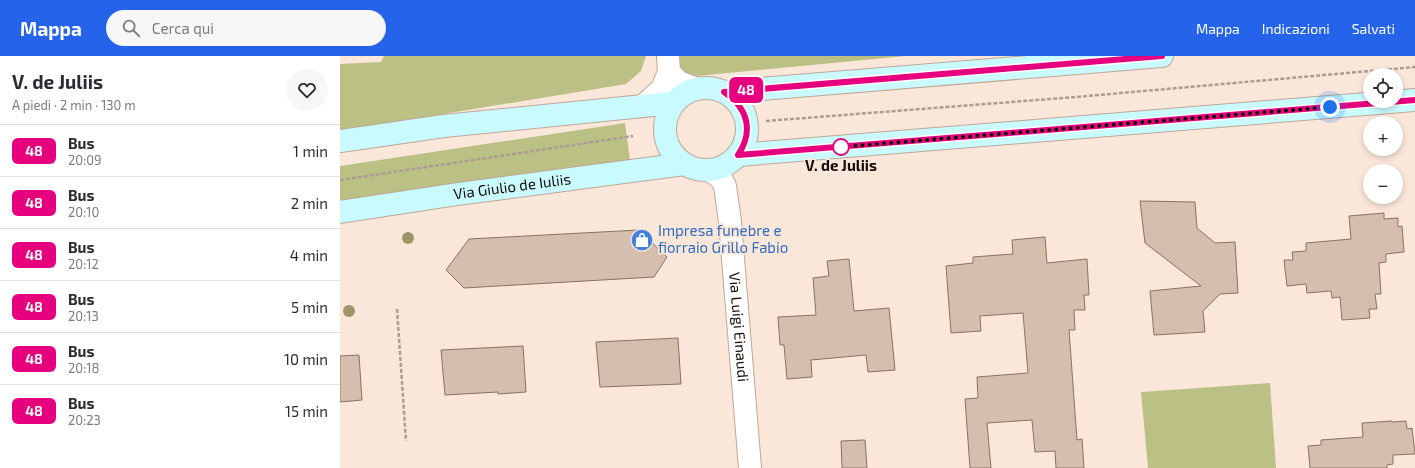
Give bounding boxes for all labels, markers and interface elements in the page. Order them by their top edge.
search box [106,10,386,46]
text: Mappa [20,17,82,40]
icon: search [120,17,142,39]
text: Cerca qui [152,19,214,37]
text: Mappa [1196,20,1240,37]
text: Indicazioni [1262,20,1330,37]
text: Salvati [1352,20,1395,37]
map controls [1363,68,1403,204]
button: locate [1363,68,1403,108]
button: heart [286,69,328,111]
text: V. de Juliis [12,70,103,93]
line badge: 48 [728,77,764,103]
text: 48 [737,81,755,98]
text: A piedi · 2 min · 130 m [12,97,136,113]
your location [1320,97,1340,117]
button: + [1363,116,1403,156]
text: Bus [68,134,94,152]
marker: V. de Juliis [832,138,850,156]
text: 48 [25,142,43,159]
text: 1 min [293,142,328,160]
text: 20:09 [68,152,102,168]
place label: V. de Juliis [805,156,877,174]
button: − [1363,164,1403,204]
street label: Via Giulio de Iuliis [452,169,572,203]
text: Bus [68,186,94,204]
text: 48 [25,194,43,211]
text: 2 min [291,194,328,212]
text: 20:10 [68,204,99,220]
place label: Impresa funebre e fiorraio Grillo Fabio [658,221,788,256]
shop icon: Impresa funebre e fiorraio Grillo Fabio [629,227,655,253]
text: Bus [68,238,94,256]
text: 48 [25,246,43,263]
text: 4 min [290,246,328,264]
text: 20:12 [68,256,99,272]
street label: Via Luigi Einaudi [726,271,753,382]
text: Bus [68,290,94,308]
text: 48 [25,298,43,315]
text: 5 min [291,298,328,316]
text: 20:13 [68,308,99,324]
text: Bus [68,342,94,360]
text: 48 [25,350,43,367]
text: 10 min [284,350,328,368]
text: 20:18 [68,360,99,376]
text: Bus [68,394,94,412]
text: 48 [25,402,43,419]
text: 15 min [285,402,328,420]
text: 20:23 [68,412,101,428]

